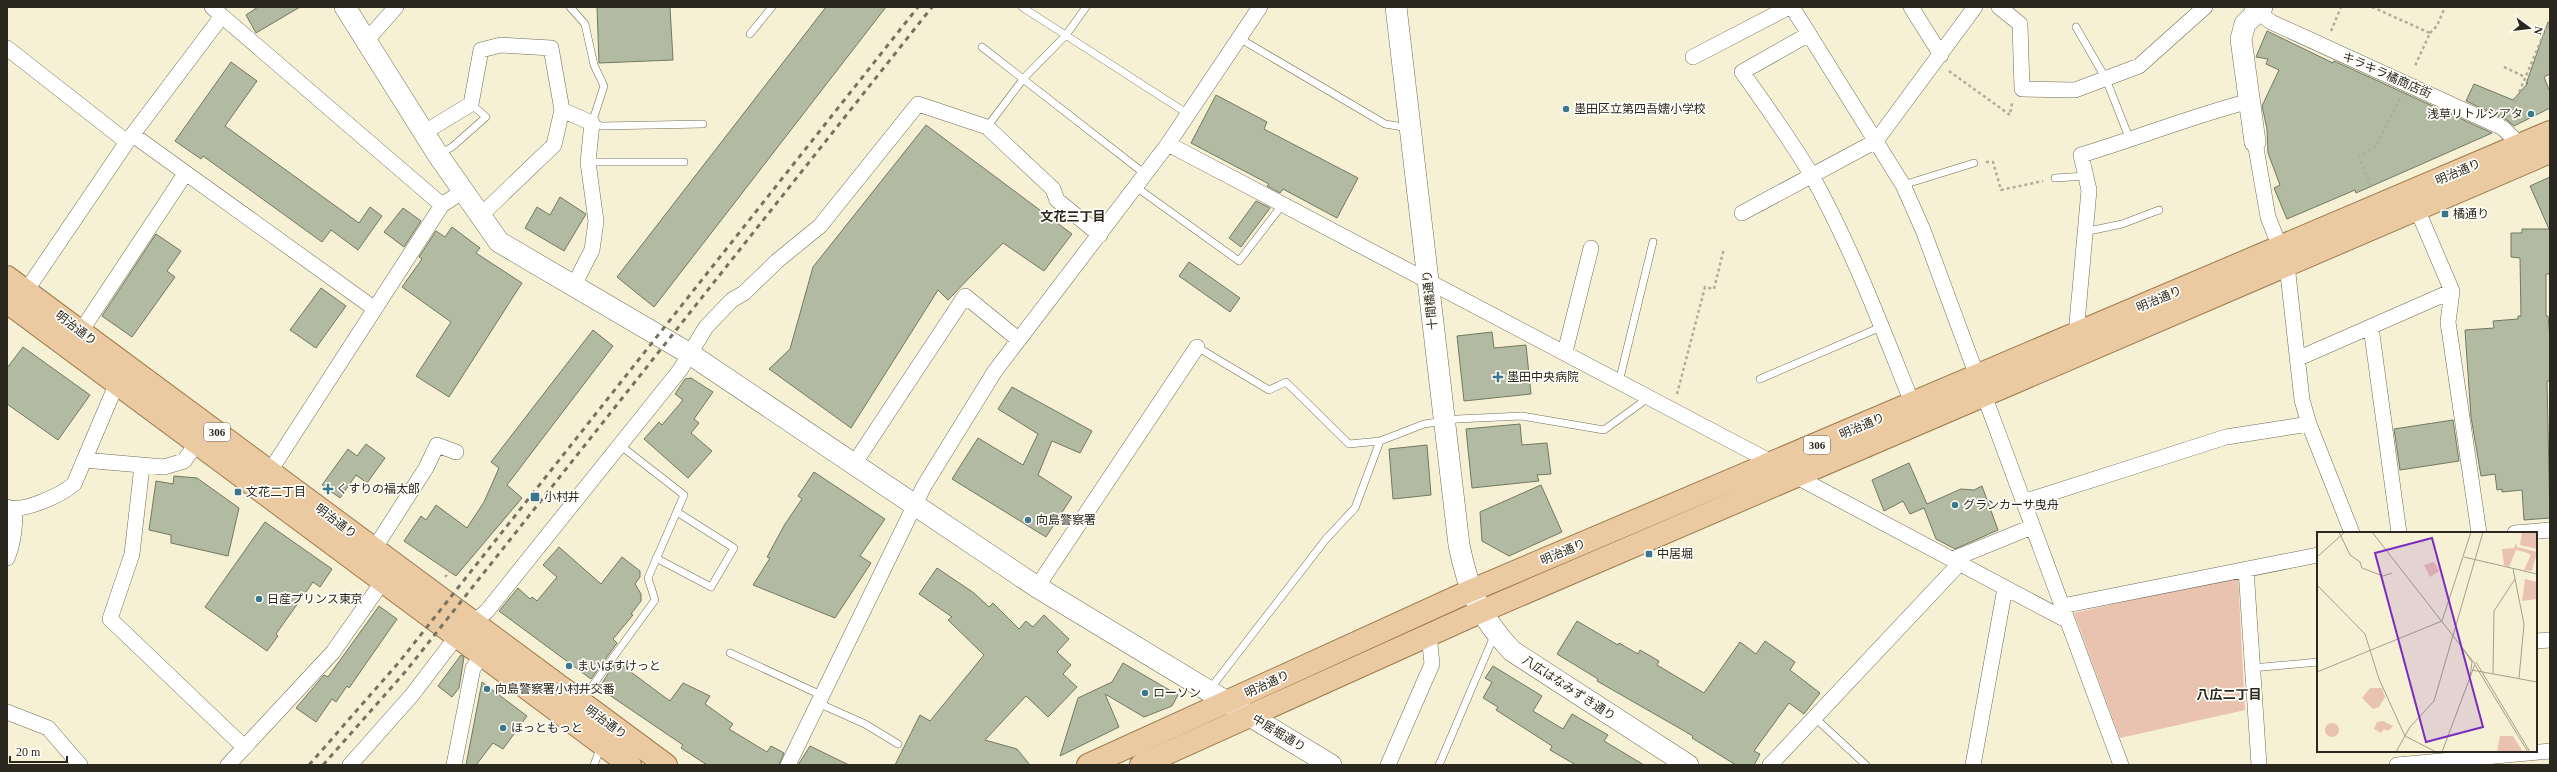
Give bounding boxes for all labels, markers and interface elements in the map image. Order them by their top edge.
north arrow [2509,8,2549,48]
text: N [2532,25,2545,36]
street label: キラキラ橘商店街 [2340,49,2434,101]
place label: 墨田区立第四吾嬬小学校 [1574,102,1706,116]
marker: 墨田区立第四吾嬬小学校 [1561,104,1571,114]
place label: 浅草リトルシアタ [2427,107,2523,121]
marker: 浅草リトルシアタ [2526,109,2536,119]
street label: 明治通り [2433,156,2483,188]
place label: 橘通り [2453,207,2489,221]
district label: 文花三丁目 [1040,209,1106,224]
marker: 橘通り [2440,209,2450,219]
street label: 十間橋通り [1420,269,1440,331]
street label: 明治通り [2134,283,2184,315]
street label: 明治通り [53,308,99,348]
place label: 墨田中央病院 [1507,370,1579,384]
marker: 墨田中央病院 [1492,371,1504,383]
street label: 明治通り [1837,410,1887,442]
road number: 306 [204,423,230,441]
road number: 306 [1804,436,1830,454]
place label: くすりの福太郎 [336,482,420,496]
marker: くすりの福太郎 [323,484,333,494]
place label: 文花二丁目 [246,485,306,499]
marker: 文花二丁目 [233,487,243,497]
place label: 小村井 [544,490,580,504]
marker: 小村井 [529,491,541,503]
place label: グランカーサ曳舟 [1963,498,2059,512]
marker: グランカーサ曳舟 [1950,500,1960,510]
street label: 明治通り [313,501,359,541]
place label: 向島警察署 [1036,513,1096,527]
marker: 向島警察署 [1023,515,1033,525]
inset map [2317,532,2537,752]
street label: 明治通り [1538,536,1588,568]
place label: 中居堀 [1657,547,1693,561]
marker: 中居堀 [1644,549,1654,559]
place label: 日産プリンス東京 [267,592,363,606]
marker: 日産プリンス東京 [254,594,264,604]
street label: 八広はなみずき通り [1520,653,1618,723]
place label: まいばすけっと [577,659,661,673]
marker: まいばすけっと [564,661,574,671]
street label: 明治通り [1242,668,1292,700]
place label: 向島警察署小村井交番 [495,682,615,696]
marker: 向島警察署小村井交番 [482,684,492,694]
place label: ローソン [1153,686,1201,700]
district label: 八広二丁目 [2196,687,2262,702]
marker: ローソン [1140,688,1150,698]
street label: 明治通り [582,702,630,742]
street label: 中居堀通り [1250,712,1308,754]
place label: ほっともっと [511,721,583,735]
marker: ほっともっと [498,723,508,733]
scale bar [10,738,67,764]
text: 20 m [16,745,41,759]

